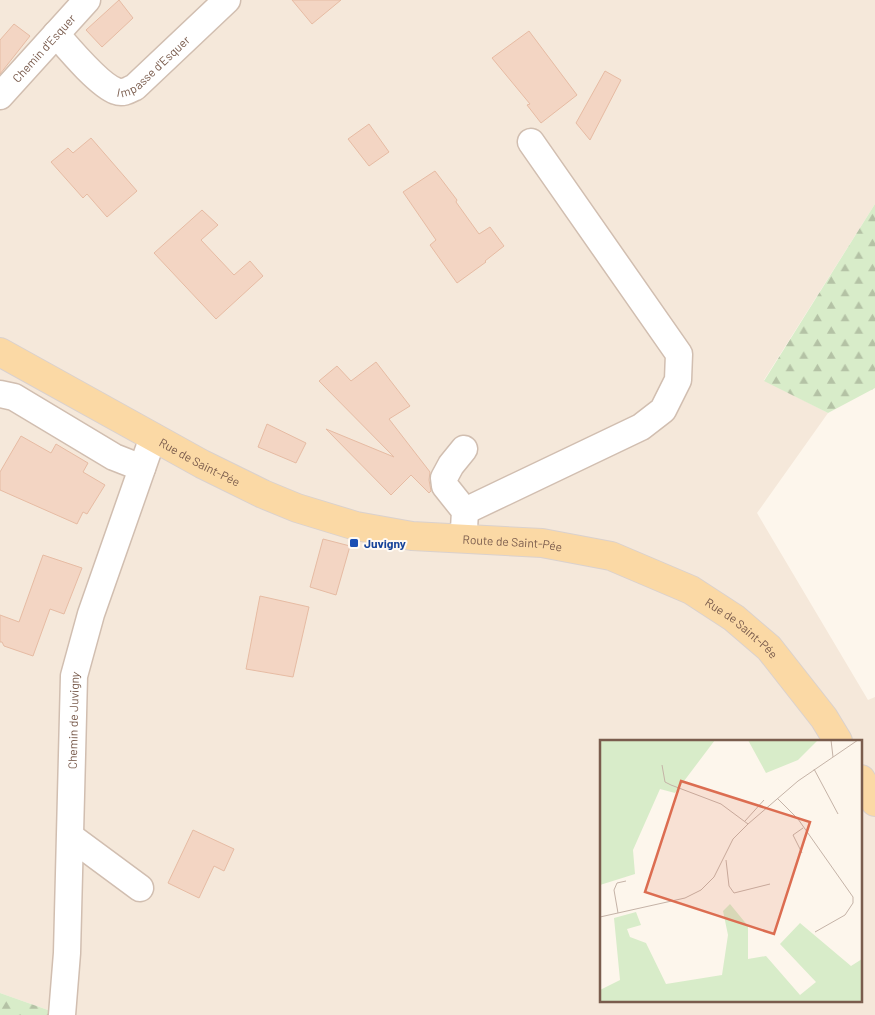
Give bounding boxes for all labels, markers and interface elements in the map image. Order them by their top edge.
street label: Chemin d'Esquer [9,10,78,85]
street label: Impasse d'Esquer [116,32,193,100]
street label: Rue de Saint-Pée [157,435,242,489]
street label: Route de Saint-Pée [462,532,563,554]
place label: Juvigny [364,536,406,550]
marker: Juvigny [348,537,360,549]
street label: Rue de Saint-Pée [703,594,781,661]
street label: Chemin de Juvigny [65,669,82,769]
inset map [600,740,862,1002]

